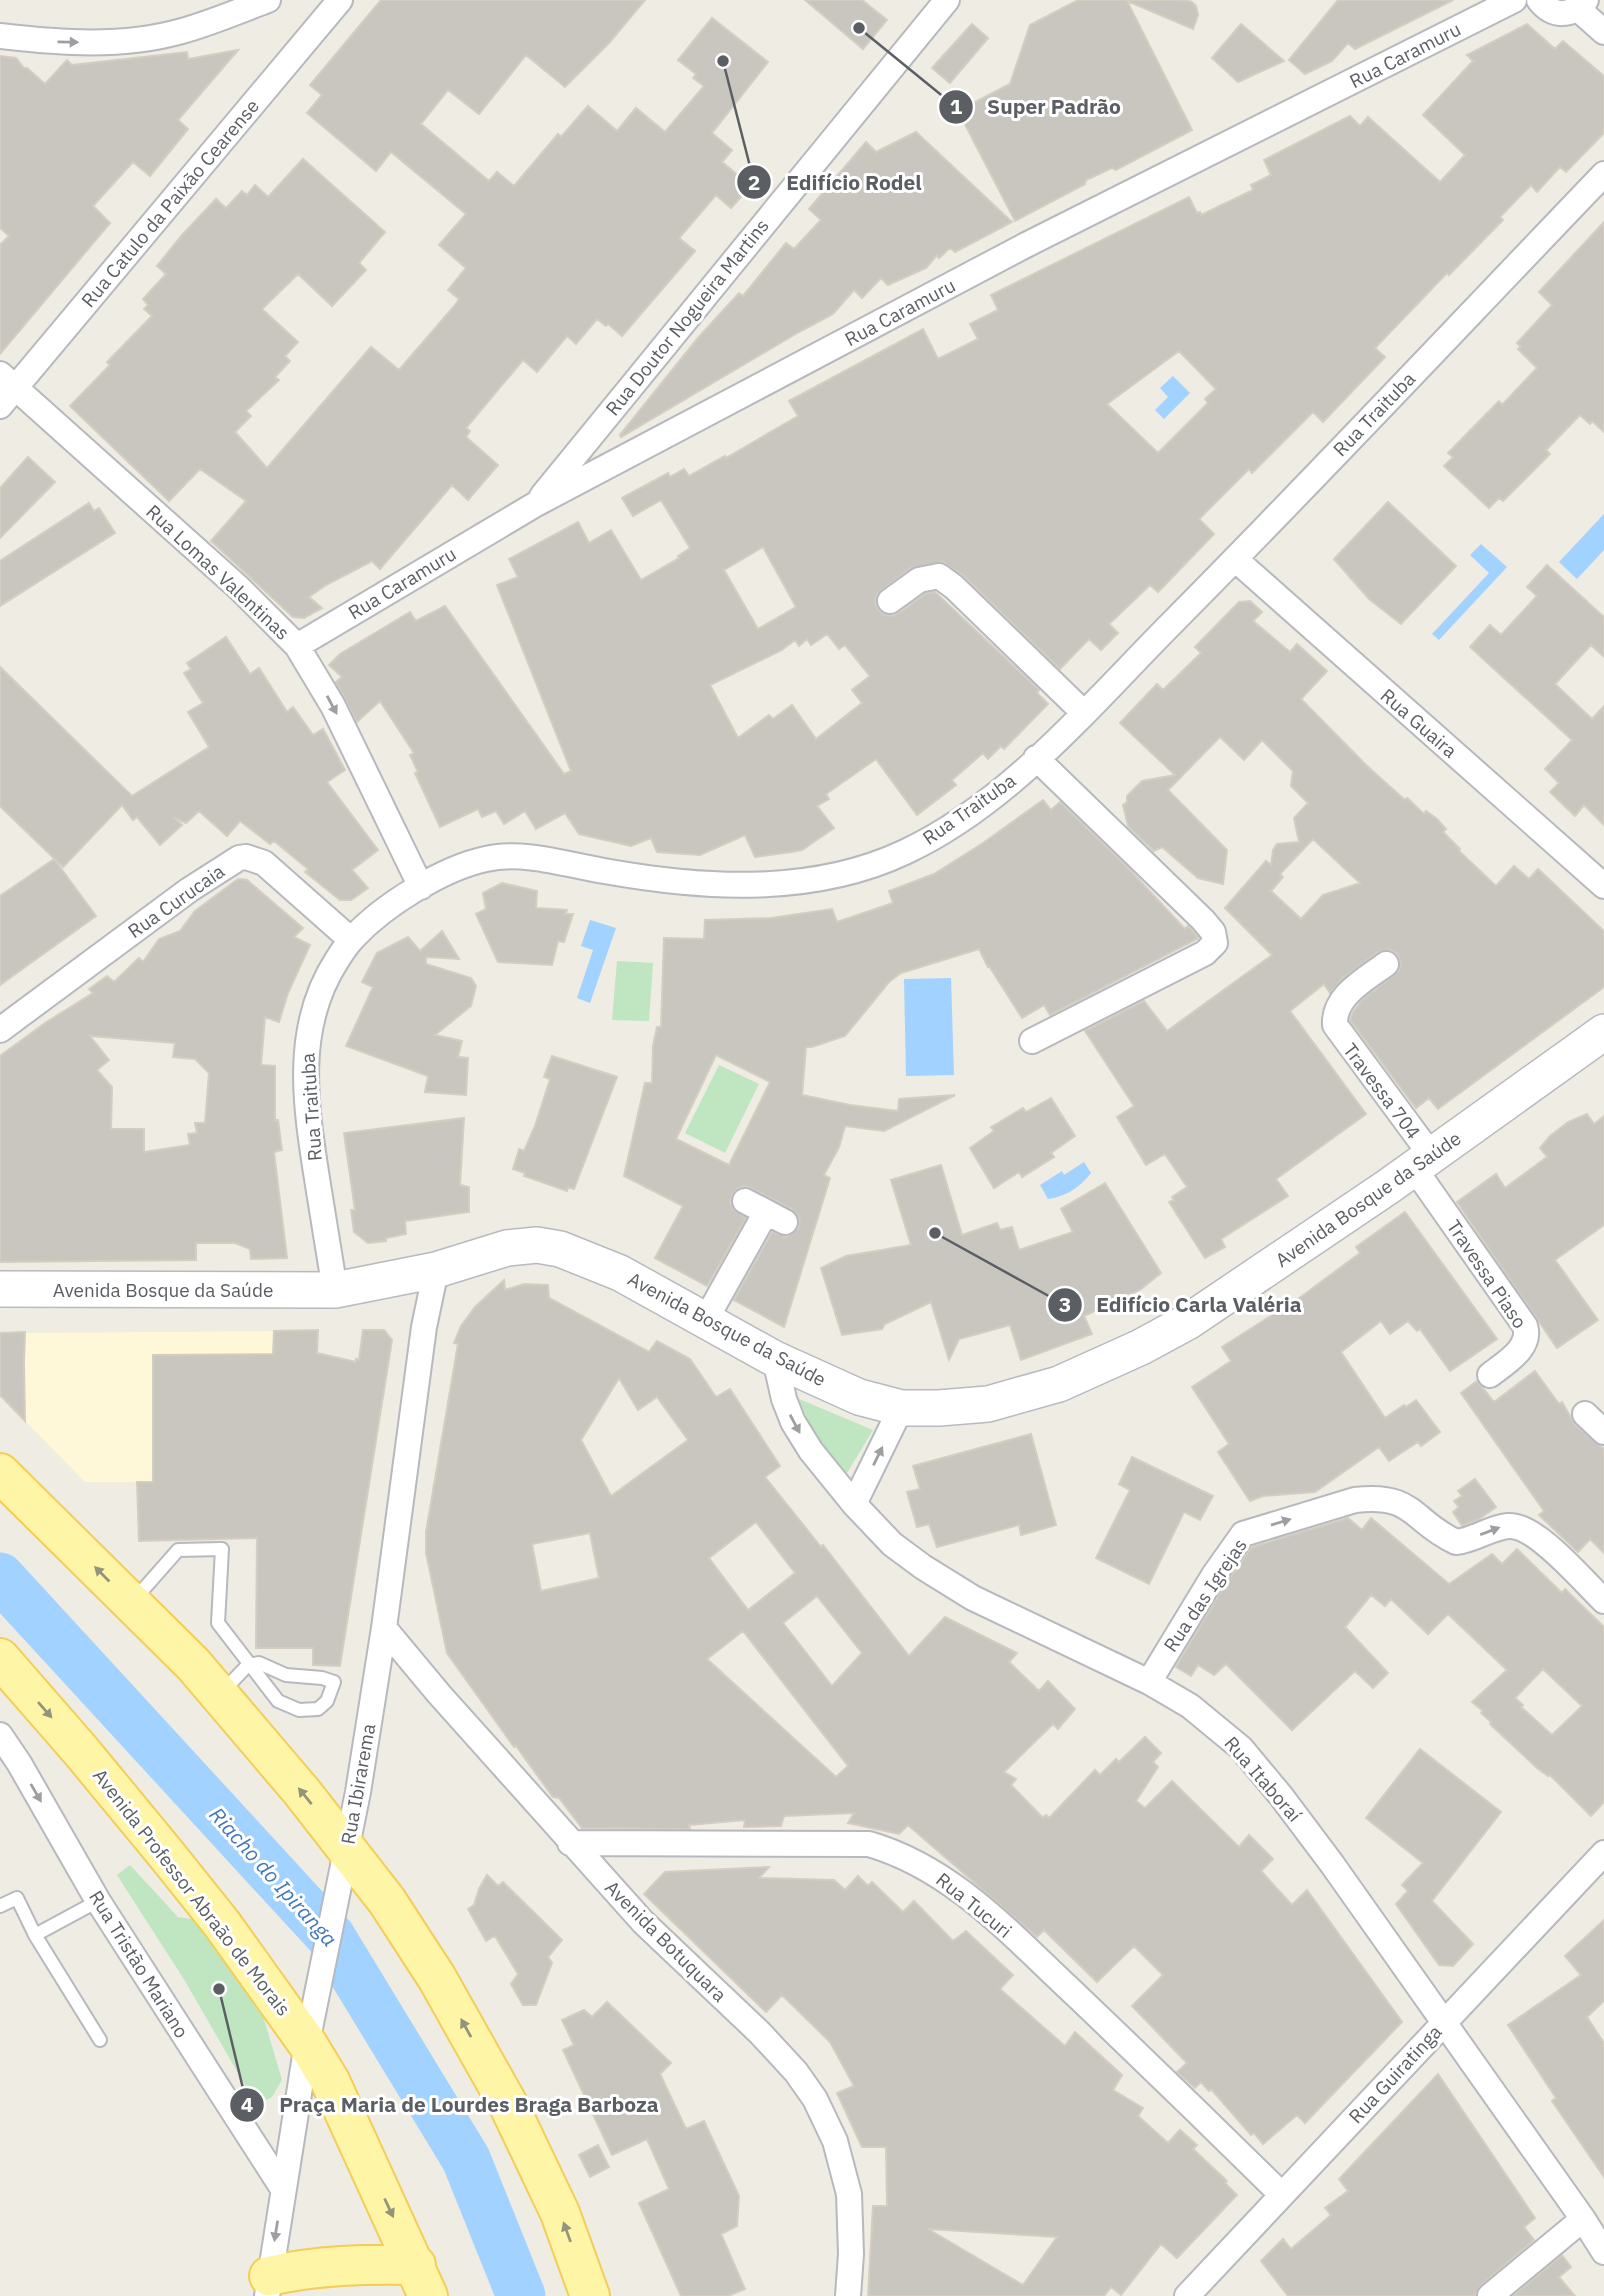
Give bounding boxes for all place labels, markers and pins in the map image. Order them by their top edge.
callout: Super Padrão [938,86,1135,128]
callout: Edifício Rodel [737,161,935,203]
callout: Edifício Carla Valéria [1047,1284,1316,1326]
callout: Praça Maria de Lourdes Braga Barboza [230,2084,673,2126]

